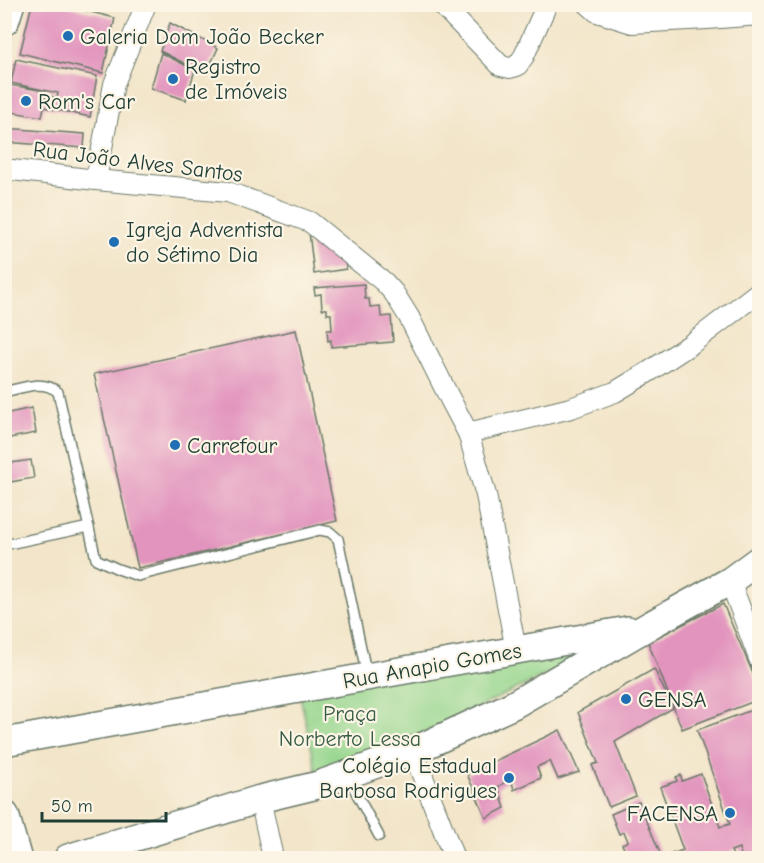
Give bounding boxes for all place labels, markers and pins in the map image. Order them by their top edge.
place label: Galeria Dom João Becker [80,24,324,50]
marker: Galeria Dom João Becker [61,29,75,43]
place label: Registro de Imóveis [185,54,287,105]
marker: Registro de Imóveis [166,72,180,86]
place label: Rom's Car [38,89,135,115]
marker: Rom's Car [19,94,33,108]
place label: Igreja Adventista do Sétimo Dia [126,217,283,268]
marker: Igreja Adventista do Sétimo Dia [107,235,121,249]
place label: Carrefour [187,433,278,459]
marker: Carrefour [168,438,182,452]
place label: GENSA [638,687,707,713]
marker: GENSA [619,692,633,706]
place label: Colégio Estadual Barbosa Rodrigues [319,753,497,804]
marker: Colégio Estadual Barbosa Rodrigues [502,771,516,785]
place label: FACENSA [627,801,718,827]
marker: FACENSA [723,806,737,820]

